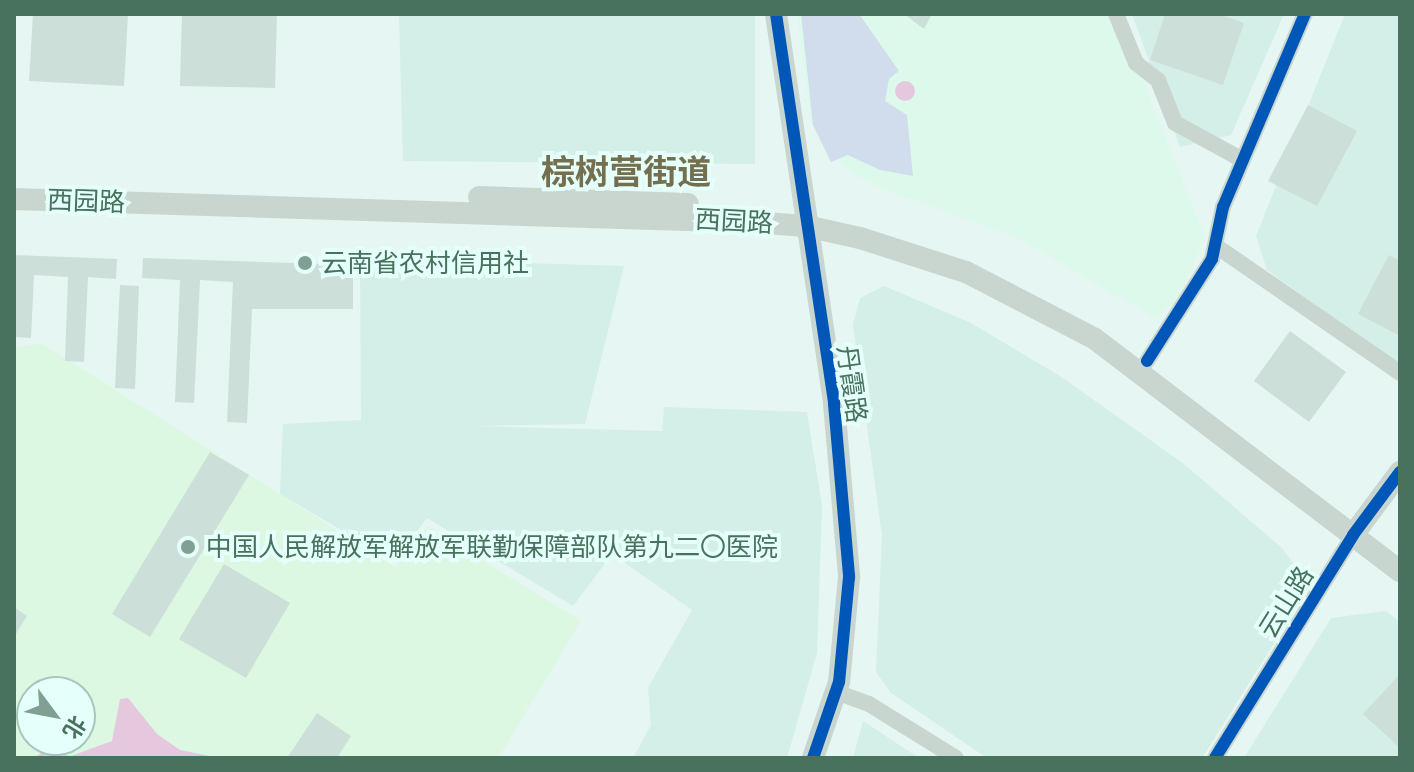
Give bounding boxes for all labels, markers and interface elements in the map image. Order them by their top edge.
district label: 棕树营街道 [541,153,711,193]
street label: 西园路 [46,184,126,218]
street label: 西园路 [694,203,774,239]
place label: 云南省农村信用社 [321,247,529,279]
marker: 云南省农村信用社 [296,254,314,272]
street label: 丹霞路 [831,343,873,425]
place label: 中国人民解放军解放军联勤保障部队第九二〇医院 [206,531,778,563]
marker: 中国人民解放军解放军联勤保障部队第九二〇医院 [177,536,199,558]
street label: 云山路 [1252,561,1320,643]
north arrow [16,676,96,756]
text: 北 [56,710,93,745]

